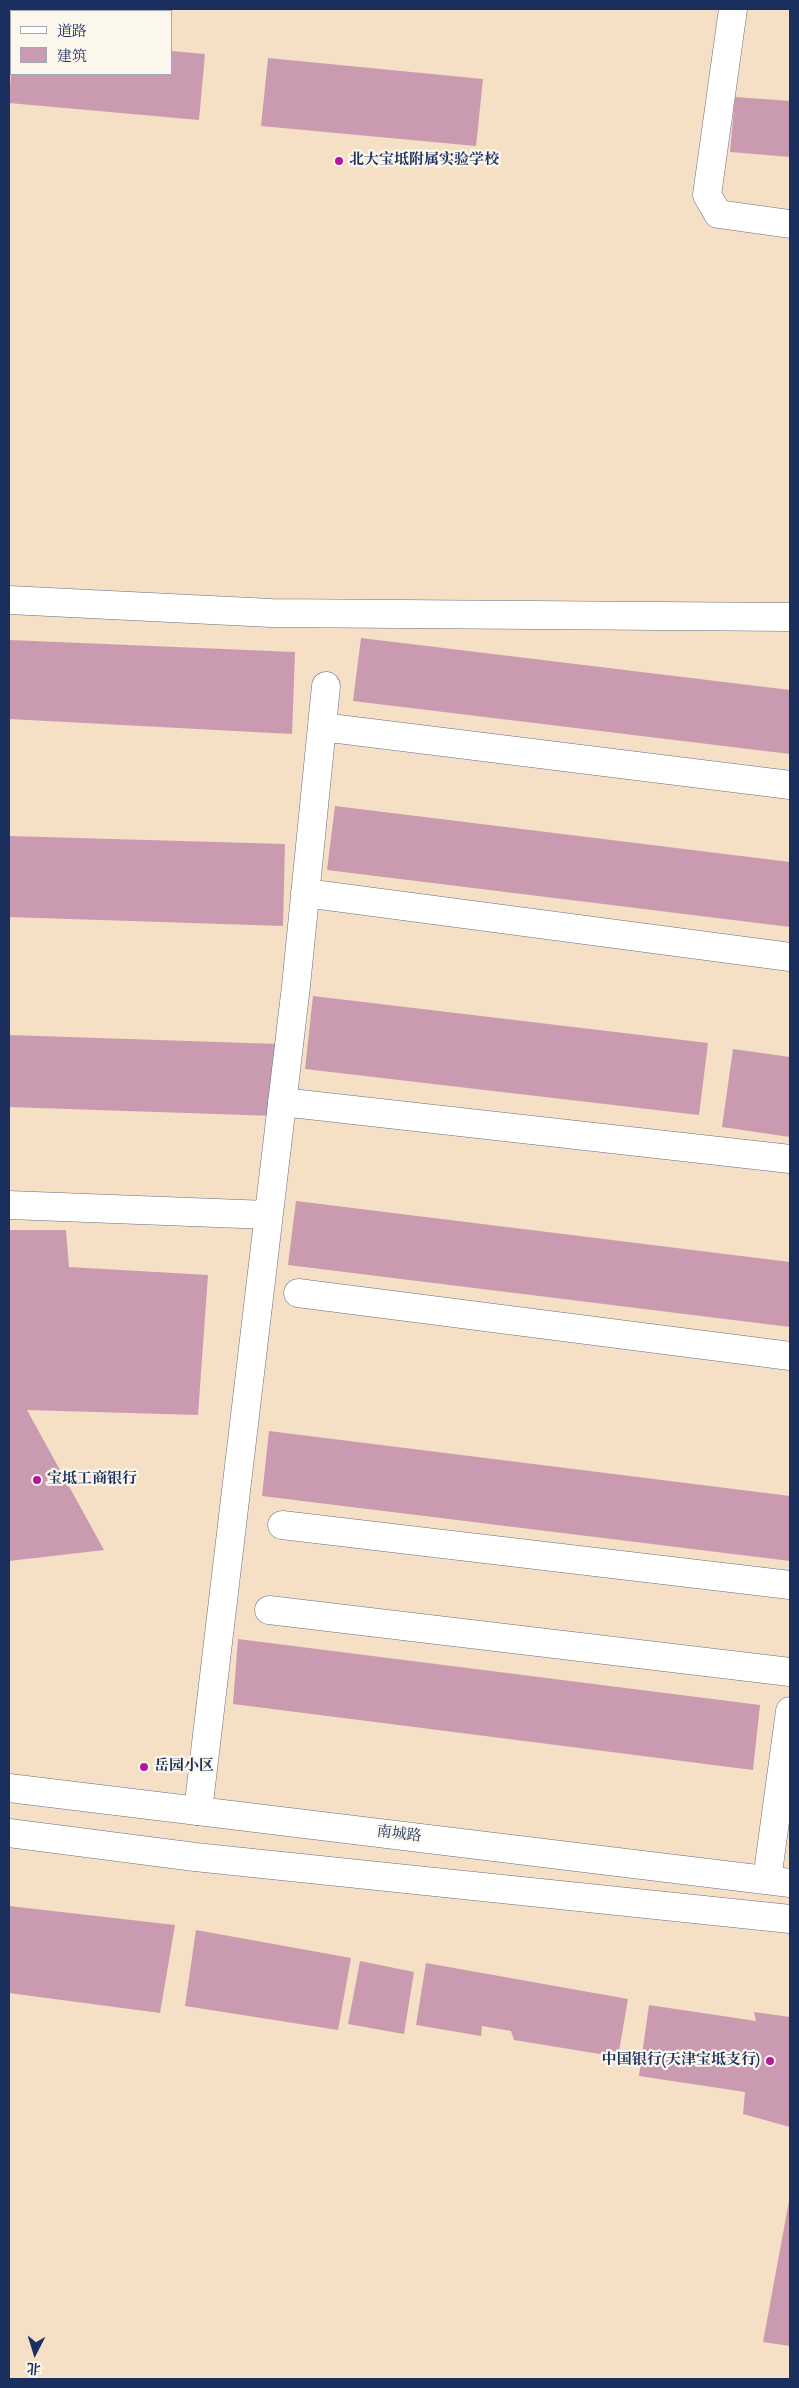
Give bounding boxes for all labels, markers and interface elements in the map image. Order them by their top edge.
legend [10,10,172,75]
text: 道路 [57,22,87,41]
text: 建筑 [57,47,87,66]
place label: 北大宝坻附属实验学校 [349,152,499,170]
marker: 北大宝坻附属实验学校 [333,155,345,167]
place label: 宝坻工商银行 [47,1471,137,1489]
marker: 宝坻工商银行 [31,1474,43,1486]
place label: 岳园小区 [154,1758,214,1776]
marker: 岳园小区 [138,1761,150,1773]
street label: 南城路 [376,1823,422,1847]
place label: 中国银行(天津宝坻支行) [602,2052,760,2070]
marker: 中国银行(天津宝坻支行) [764,2055,776,2067]
north arrow [10,2328,60,2378]
text: 北 [26,2359,41,2378]

